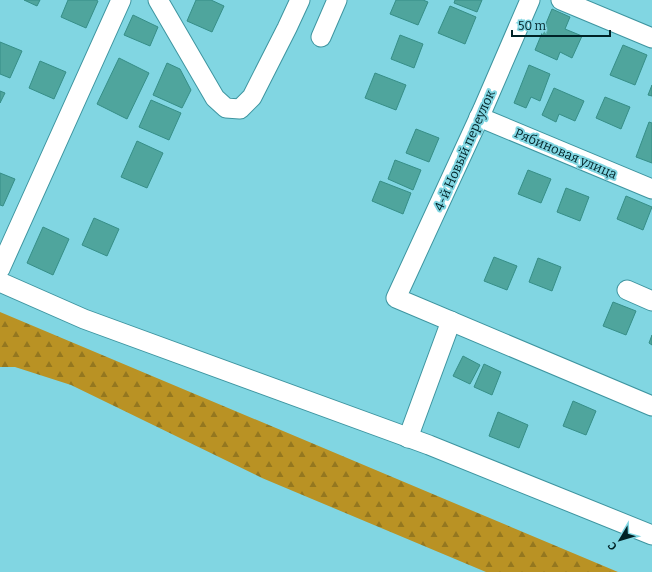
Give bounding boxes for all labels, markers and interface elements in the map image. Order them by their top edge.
scale bar [512,12,610,38]
text: 50 m [518,19,547,33]
street label: 4-й Новый переулок [431,87,498,213]
street label: Рябиновая улица [512,125,619,182]
north arrow [600,520,640,560]
text: С [605,539,620,553]

